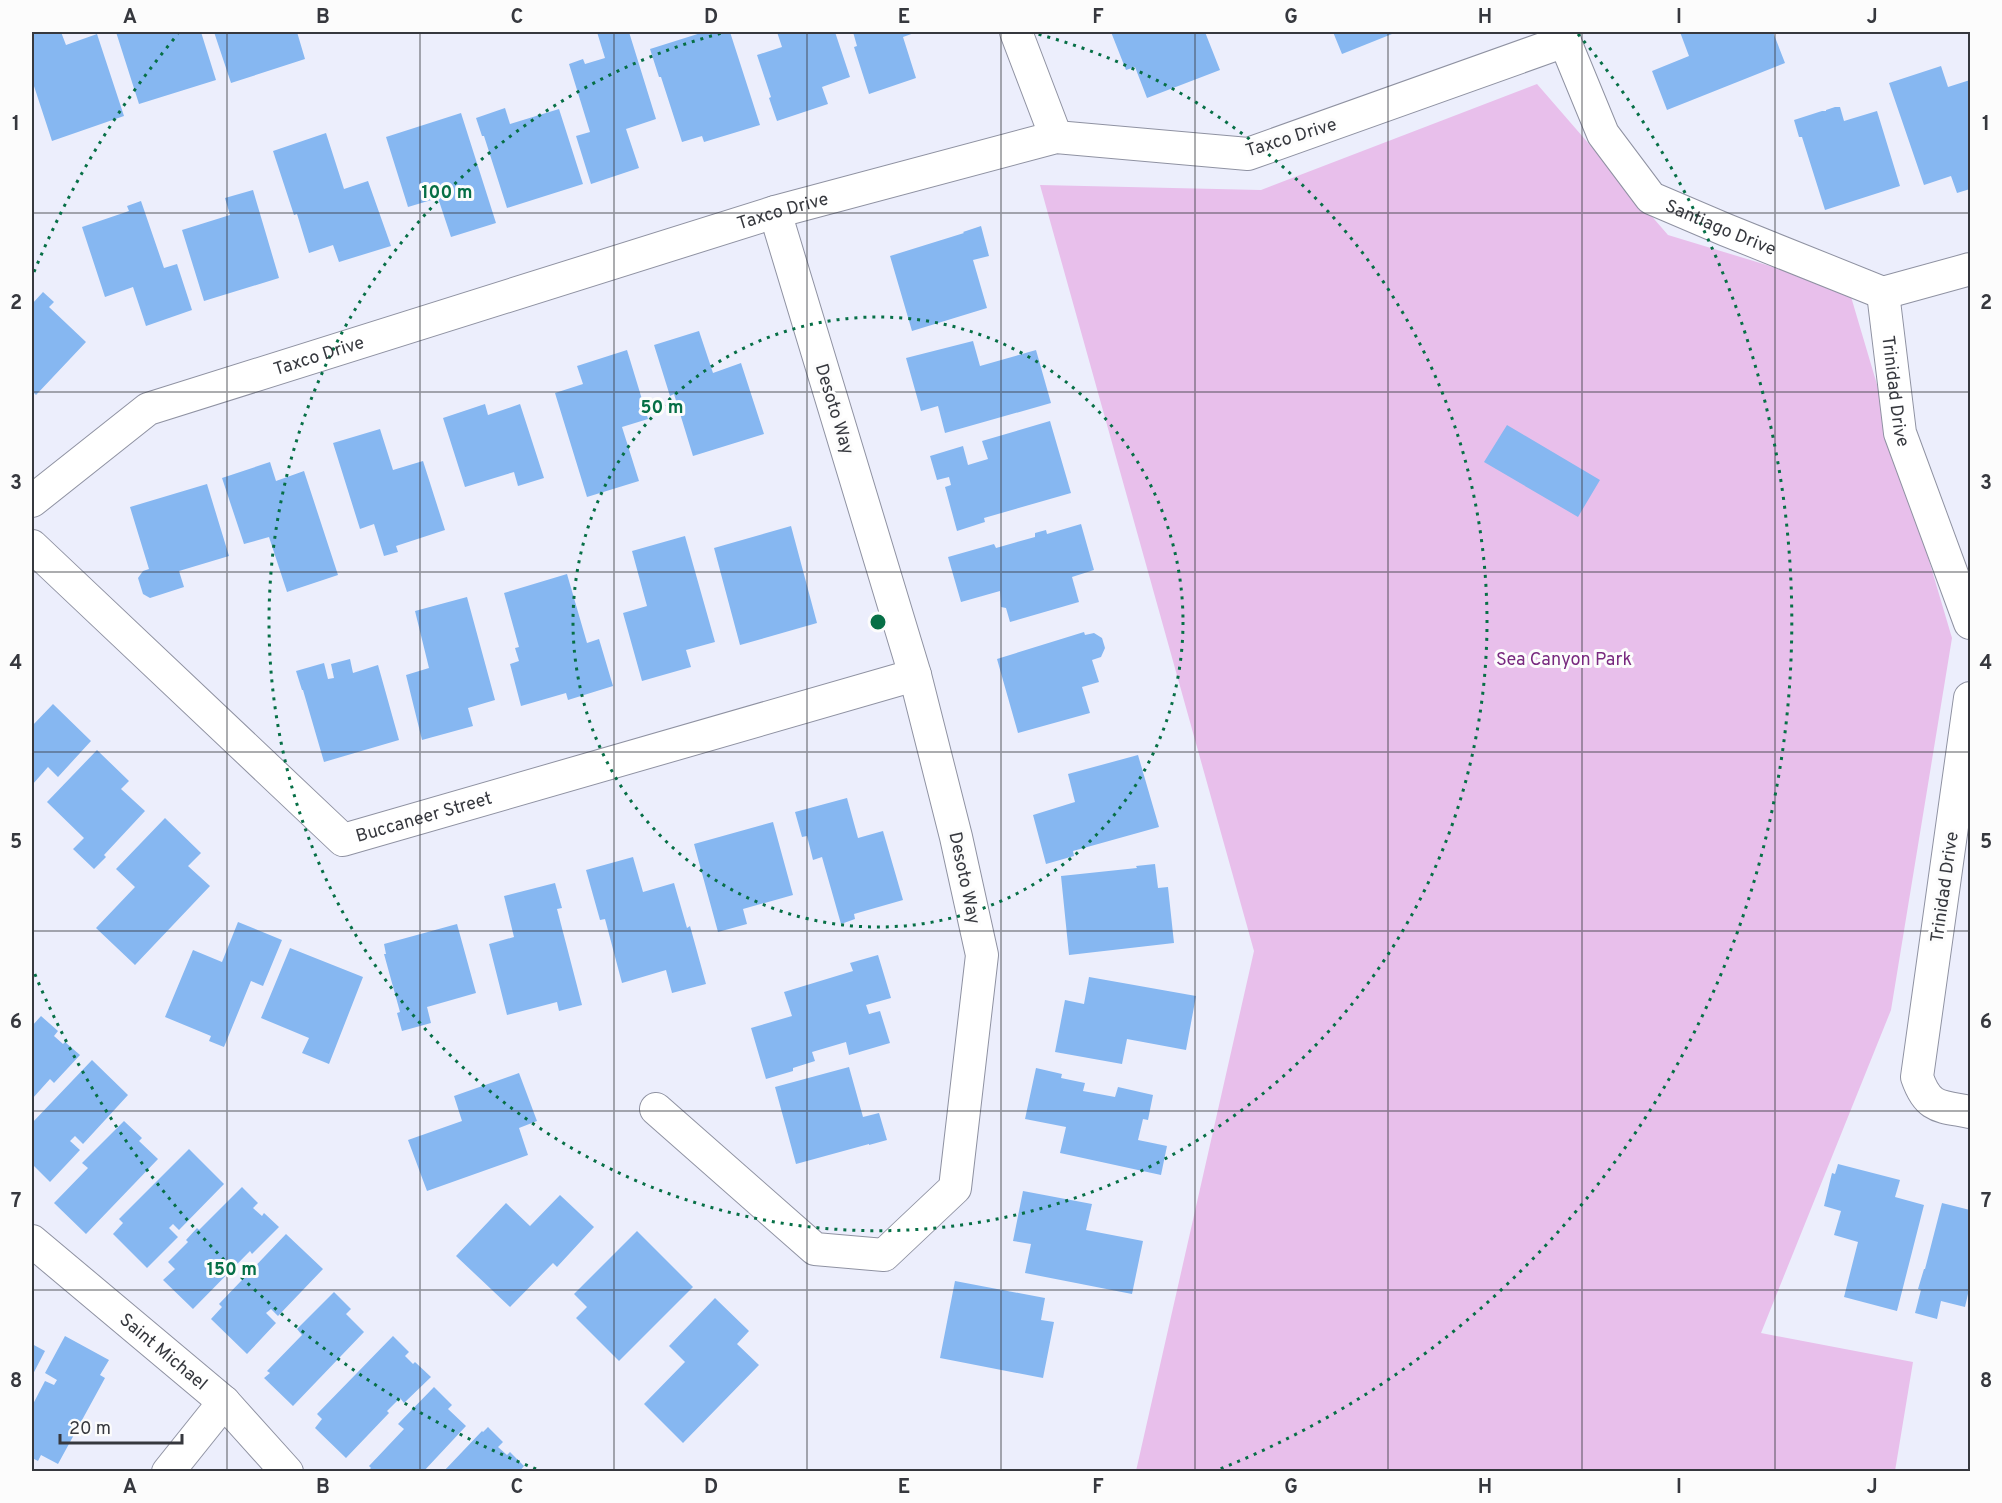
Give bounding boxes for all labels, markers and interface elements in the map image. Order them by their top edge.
text: A [123,5,137,31]
text: B [316,5,330,31]
text: C [511,5,523,31]
text: D [704,5,718,31]
text: E [898,5,910,31]
text: F [1092,5,1104,31]
text: G [1284,5,1298,31]
text: H [1478,5,1492,31]
text: I [1676,5,1682,31]
text: J [1866,5,1878,31]
text: 1 [12,112,20,138]
text: 1 [1982,112,1990,138]
street label: Taxco Drive [1243,114,1340,163]
text: 100 m [421,182,473,205]
street label: Taxco Drive [735,188,831,236]
street label: Santiago Drive [1661,195,1779,262]
text: 2 [10,291,22,317]
text: 2 [1980,291,1992,317]
street label: Taxco Drive [271,332,367,382]
street label: Trinidad Drive [1875,334,1914,451]
street label: Desoto Way [809,361,858,458]
text: 50 m [640,397,684,420]
text: 3 [10,471,22,497]
text: 3 [1980,471,1992,497]
centre of rings [868,612,888,632]
park label: Sea Canyon Park [1496,649,1632,672]
text: 4 [10,651,22,677]
text: 4 [1980,651,1992,677]
street label: Buccaneer Street [353,788,495,849]
text: 5 [10,830,22,856]
street label: Desoto Way [943,830,985,927]
street label: Trinidad Drive [1926,830,1965,944]
text: 5 [1980,830,1992,856]
text: 6 [10,1010,22,1036]
text: 6 [1980,1010,1992,1036]
text: 7 [11,1189,21,1215]
text: 7 [1981,1189,1991,1215]
text: 150 m [207,1259,257,1282]
street label: Saint Michael [114,1309,212,1396]
text: 8 [10,1369,22,1395]
text: 8 [1980,1369,1992,1395]
scale bar [60,1407,182,1445]
text: 20 m [69,1418,111,1441]
text: A [123,1475,137,1501]
text: B [316,1475,330,1501]
text: C [511,1475,523,1501]
text: D [704,1475,718,1501]
text: E [898,1475,910,1501]
text: F [1092,1475,1104,1501]
text: G [1284,1475,1298,1501]
text: H [1478,1475,1492,1501]
text: I [1676,1475,1682,1501]
text: J [1866,1475,1878,1501]

